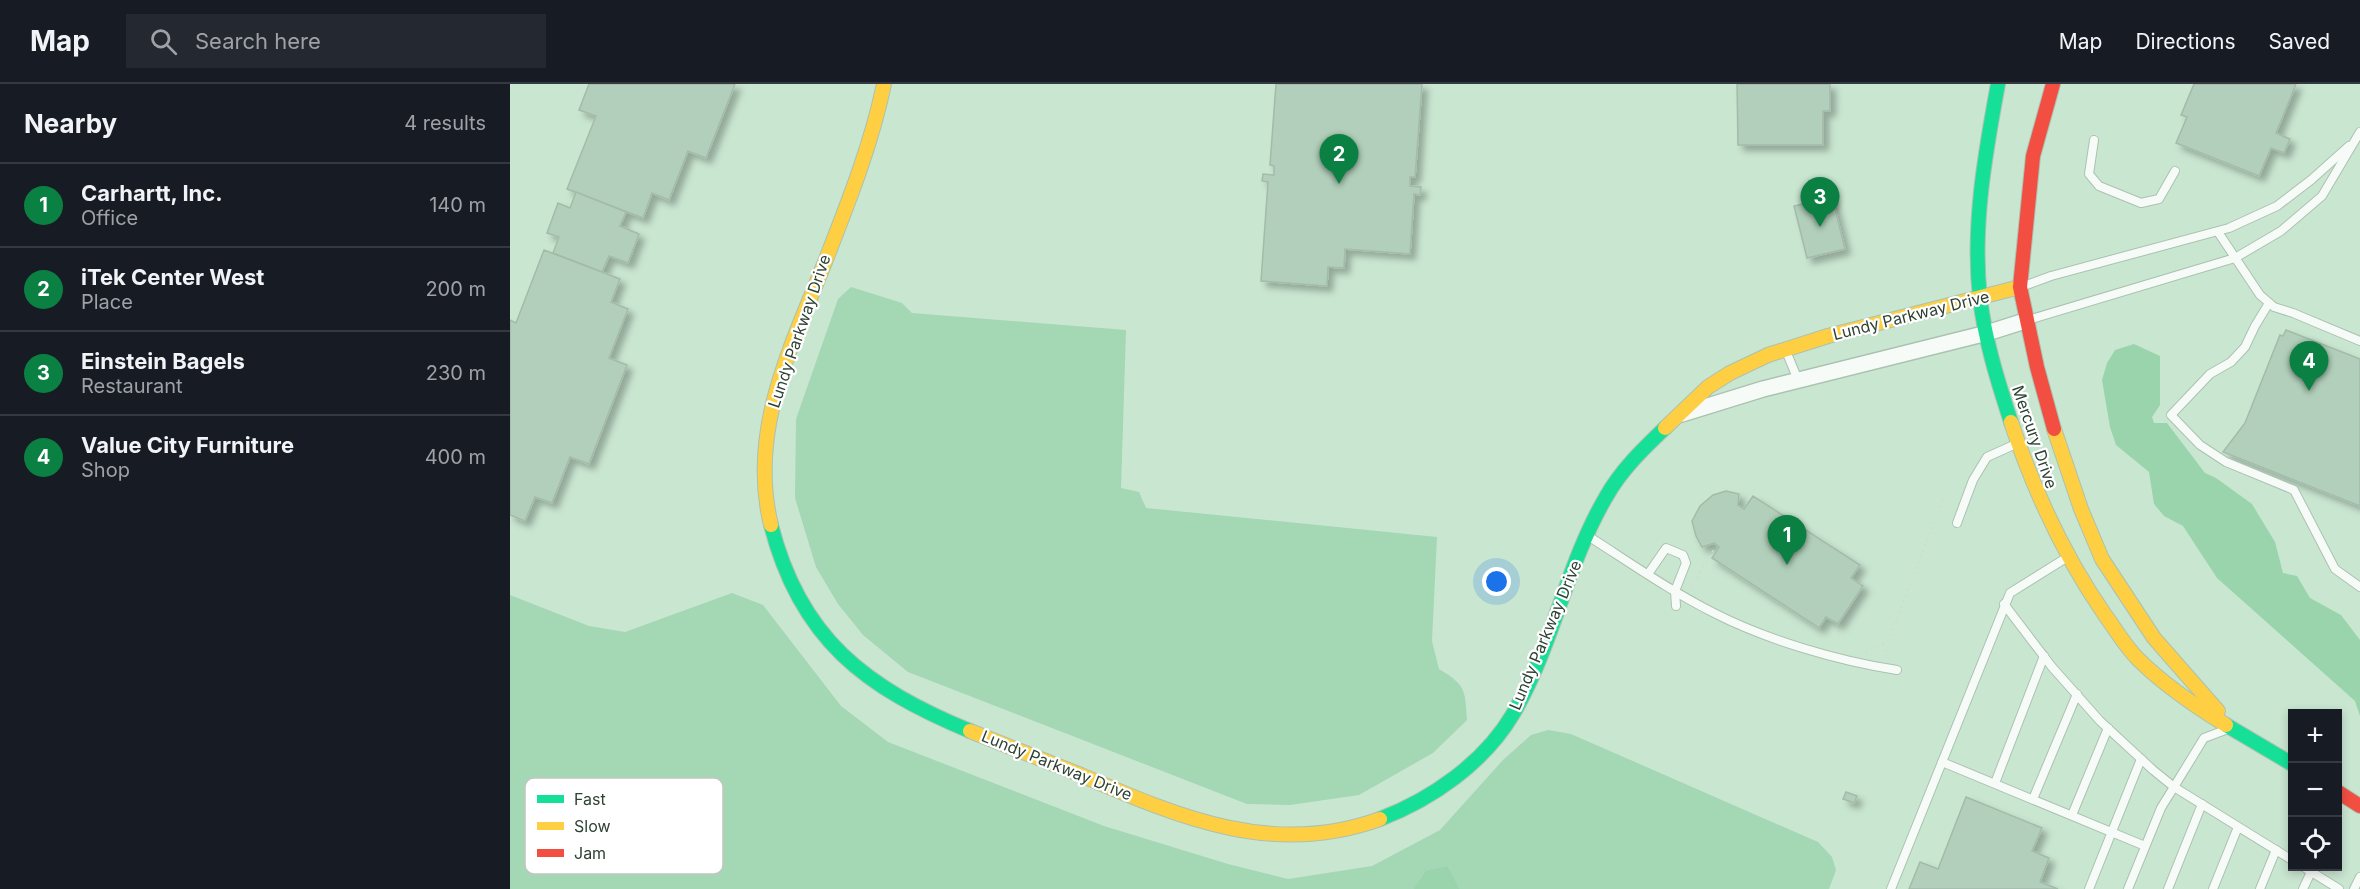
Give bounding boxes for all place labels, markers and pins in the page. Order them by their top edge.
pin: 2 [1320,135,1358,184]
pin: 3 [1800,178,1840,227]
pin: 4 [2290,342,2328,391]
pin: 1 [1768,516,1806,565]

